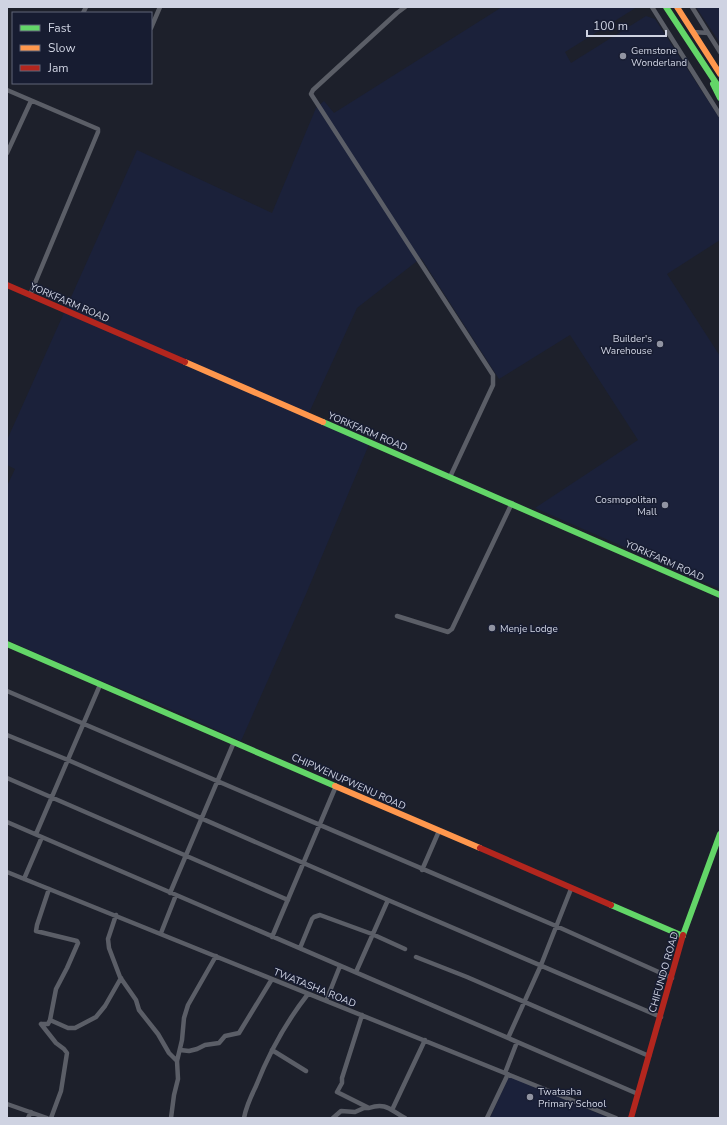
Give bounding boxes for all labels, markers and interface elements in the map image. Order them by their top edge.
legend [12,12,152,84]
scale bar [587,12,666,38]
text: 100 m [593,18,628,34]
text: Fast [48,20,71,36]
text: Slow [48,40,76,56]
place label: Gemstone Wonderland [631,44,687,70]
marker: Gemstone Wonderland [618,51,628,61]
text: Jam [47,60,69,76]
street label: YORKFARM ROAD [27,279,111,326]
place label: Builder's Warehouse [600,332,652,358]
marker: Builder's Warehouse [655,339,665,349]
street label: YORKFARM ROAD [325,408,409,455]
place label: Cosmopolitan Mall [595,493,657,519]
marker: Cosmopolitan Mall [660,500,670,510]
street label: YORKFARM ROAD [622,537,706,585]
place label: Menje Lodge [500,622,558,636]
marker: Menje Lodge [487,623,497,633]
street label: CHIPWENUPWENU ROAD [289,750,408,814]
street label: CHIFUNDO ROAD [646,930,682,1014]
street label: TWATASHA ROAD [271,965,358,1011]
place label: Twatasha Primary School [538,1085,606,1111]
marker: Twatasha Primary School [525,1092,535,1102]

